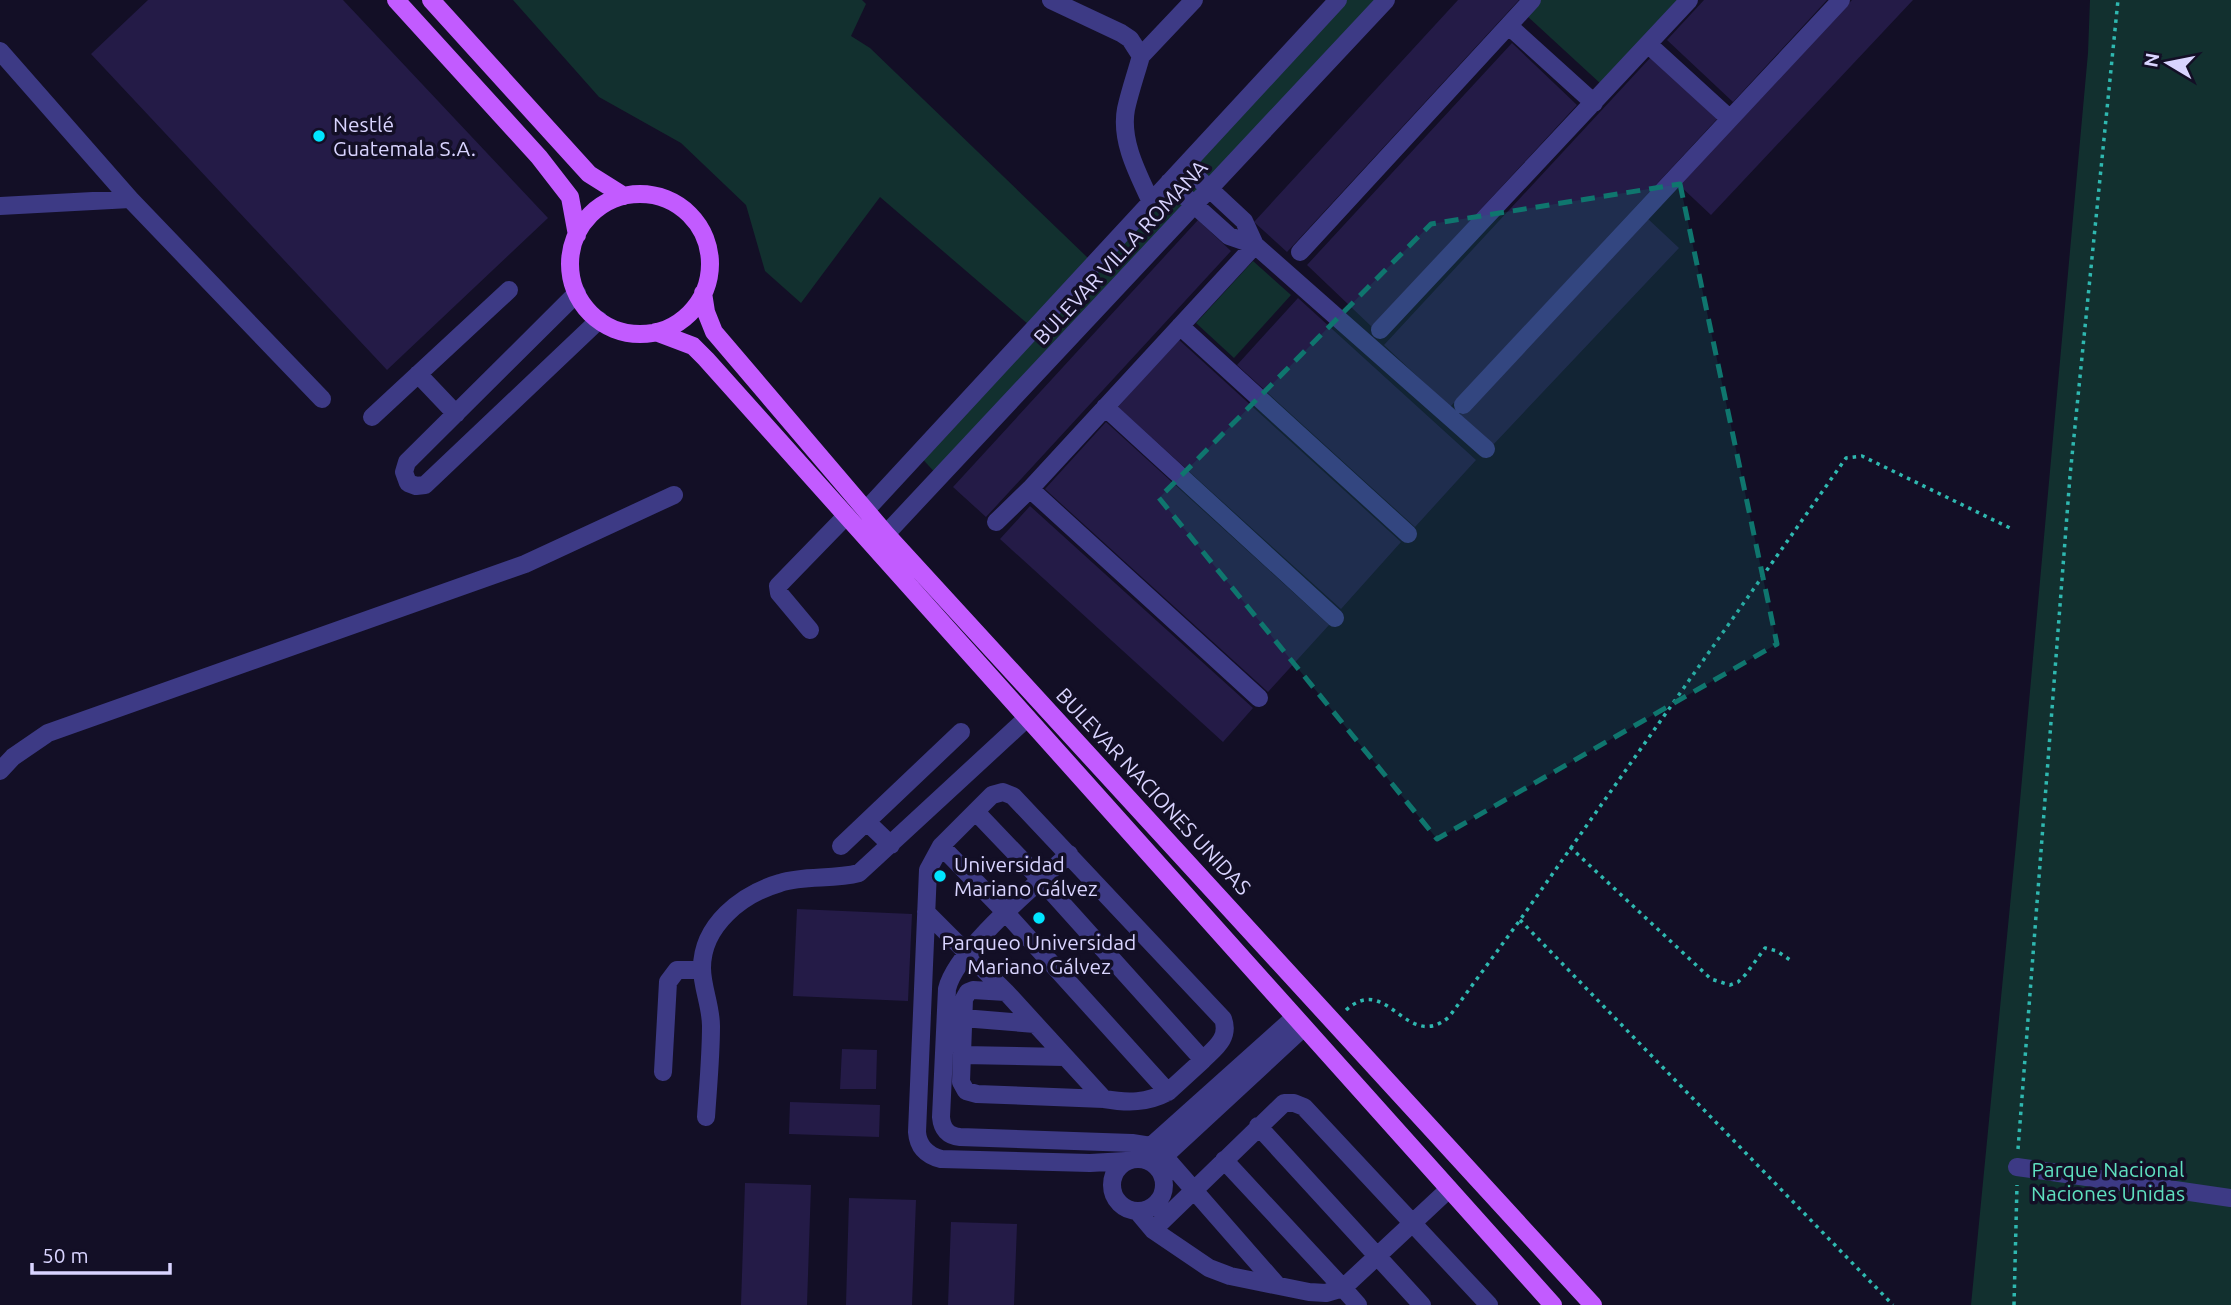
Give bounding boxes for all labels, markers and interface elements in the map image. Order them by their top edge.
north arrow [2133,28,2203,98]
text: N [2139,51,2163,69]
place label: Nestlé Guatemala S.A. [333,112,476,160]
marker: Nestlé Guatemala S.A. [311,128,327,144]
street label: BULEVAR VILLA ROMANA [1028,155,1212,349]
street label: BULEVAR NACIONES UNIDAS [1052,683,1256,899]
place label: Universidad Mariano Gálvez [954,852,1098,900]
marker: Universidad Mariano Gálvez [932,868,948,884]
marker: Parqueo Universidad Mariano Gálvez [1031,910,1047,926]
place label: Parqueo Universidad Mariano Gálvez [942,930,1136,978]
park label: Parque Nacional Naciones Unidas [2031,1157,2185,1205]
scale bar [32,1232,170,1276]
text: 50 m [42,1243,89,1267]

